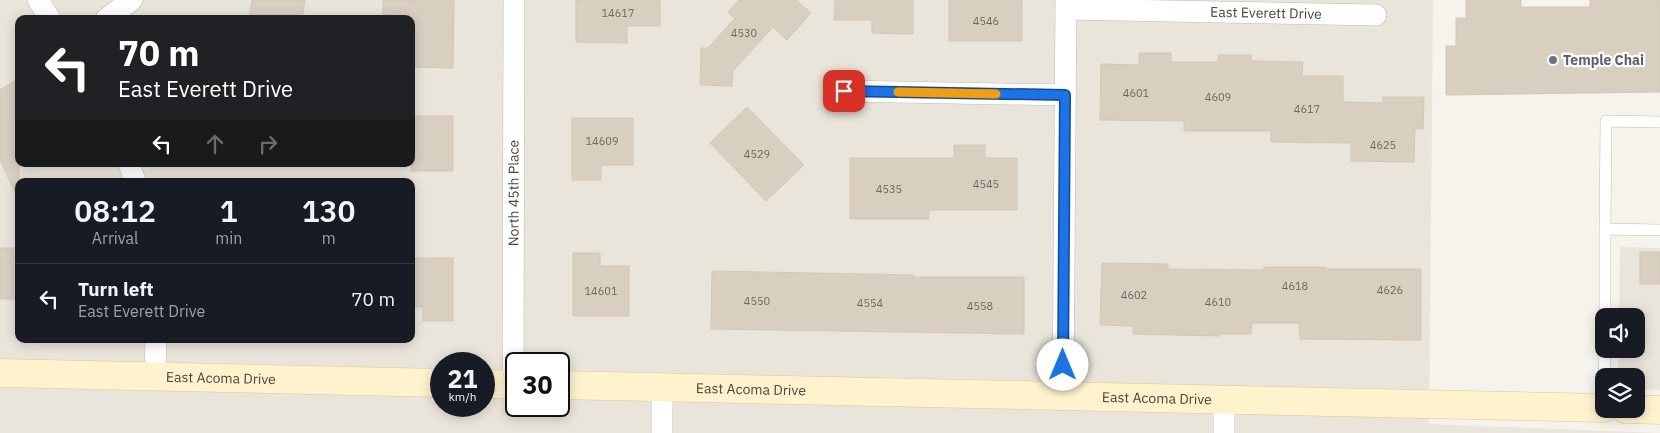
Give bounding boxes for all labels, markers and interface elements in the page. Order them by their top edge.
street label: East Everett Drive [1210,3,1322,23]
house number: 14617 [602,6,635,20]
house number: 4546 [973,14,999,28]
house number: 4530 [731,26,757,40]
text: 70 m [118,30,200,76]
icon: left [35,35,100,100]
place label: Temple Chai [1563,51,1644,69]
marker: Temple Chai [1547,54,1559,66]
pin [823,70,865,112]
text: East Everett Drive [118,74,293,103]
icon: arrive [830,77,858,105]
house number: 4601 [1123,86,1150,100]
house number: 4609 [1205,90,1231,104]
house number: 4617 [1294,102,1320,116]
icon: left [148,130,176,158]
icon: ahead [201,130,229,158]
icon: right [254,130,282,158]
house number: 14609 [586,134,619,148]
house number: 4625 [1370,138,1396,152]
street label: North 45th Place [504,139,523,246]
house number: 4529 [744,147,770,161]
house number: 4545 [973,177,999,191]
house number: 4535 [876,182,902,196]
text: 08:12 [74,191,156,230]
text: 1 [220,191,238,230]
text: 130 [302,191,356,230]
text: Arrival [92,228,138,248]
text: min [215,228,242,248]
text: m [322,228,336,248]
text: Turn left [78,277,154,301]
house number: 4618 [1282,279,1308,293]
house number: 4626 [1377,283,1403,297]
house number: 14601 [585,284,618,298]
icon: left [35,285,63,313]
text: 70 m [351,287,395,311]
house number: 4602 [1121,288,1147,302]
house number: 4550 [744,294,770,308]
house number: 4610 [1205,295,1231,309]
house number: 4554 [857,296,884,310]
house number: 4558 [967,299,993,313]
text: East Everett Drive [78,301,205,321]
map controls [1595,308,1645,418]
button: sound [1595,308,1645,358]
position arrow [1036,338,1088,390]
speed limit sign: 30 [505,352,570,417]
text: 21 [447,362,478,395]
street label: East Acoma Drive [166,368,276,388]
button: layers [1595,368,1645,418]
street label: East Acoma Drive [696,379,806,399]
street label: East Acoma Drive [1102,388,1212,408]
text: km/h [448,389,477,404]

